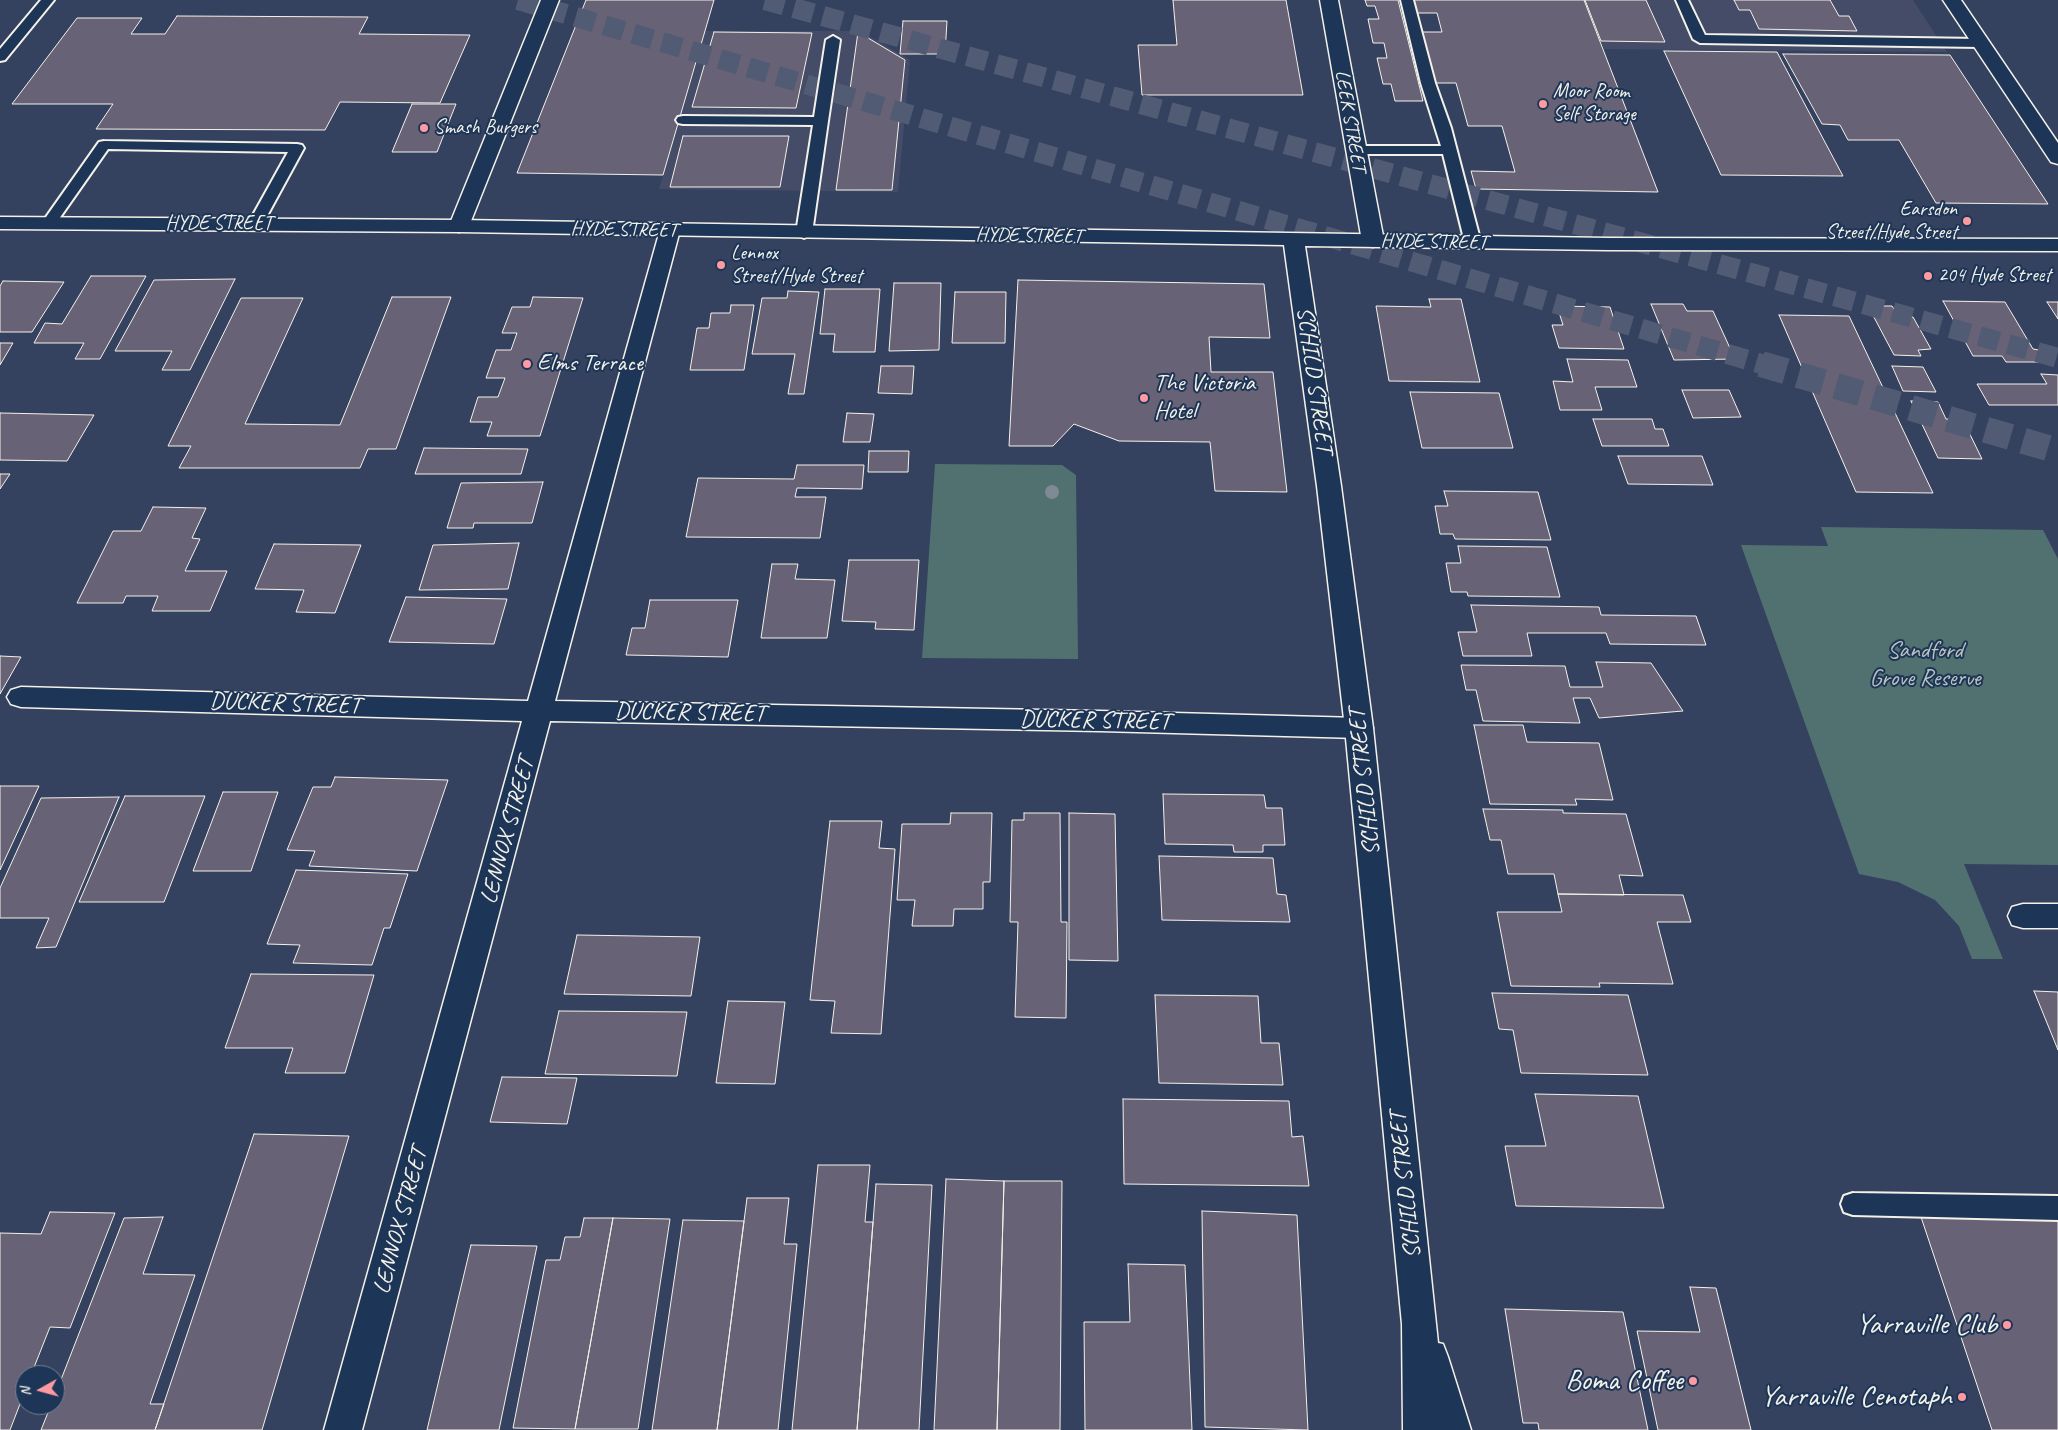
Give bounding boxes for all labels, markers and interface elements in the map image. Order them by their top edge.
street label: LEEK STREET [1329,68,1371,174]
place label: Moor Room Self Storage [1553,80,1636,127]
marker: Moor Room Self Storage [1537,98,1549,110]
place label: Smash Burgers [434,116,537,140]
marker: Smash Burgers [418,122,430,134]
place label: Earsdon Street/Hyde Street [1826,198,1957,245]
street label: HYDE STREET [165,212,273,236]
marker: Earsdon Street/Hyde Street [1961,215,1973,227]
street label: HYDE STREET [570,217,678,243]
street label: HYDE STREET [975,223,1083,249]
street label: HYDE STREET [1380,229,1488,255]
place label: Lennox Street/Hyde Street [731,242,862,289]
marker: Lennox Street/Hyde Street [715,259,727,271]
place label: 204 Hyde Street [1938,264,2051,288]
marker: 204 Hyde Street [1922,270,1934,282]
street label: SCHILD STREET [1289,305,1339,455]
place label: Elms Terrace [537,350,643,378]
marker: Elms Terrace [521,358,533,370]
place label: The Victoria Hotel [1154,370,1255,426]
marker: The Victoria Hotel [1138,392,1150,404]
park label: Sandford Grove Reserve [1869,637,1981,693]
street label: DUCKER STREET [209,687,361,721]
street label: DUCKER STREET [614,697,766,729]
street label: DUCKER STREET [1019,705,1171,737]
street label: SCHILD STREET [1343,707,1387,857]
street label: LENNOX STREET [475,755,541,907]
street label: SCHILD STREET [1384,1110,1428,1260]
street label: LENNOX STREET [368,1145,434,1297]
place label: Yarraville Club [1856,1308,1997,1342]
marker: Yarraville Club [2001,1319,2013,1331]
place label: Boma Coffee [1566,1364,1683,1398]
north arrow [15,1365,65,1415]
marker: Boma Coffee [1687,1375,1699,1387]
place label: Yarraville Cenotaph [1761,1380,1952,1414]
text: N [17,1386,35,1397]
marker: Yarraville Cenotaph [1956,1391,1968,1403]

